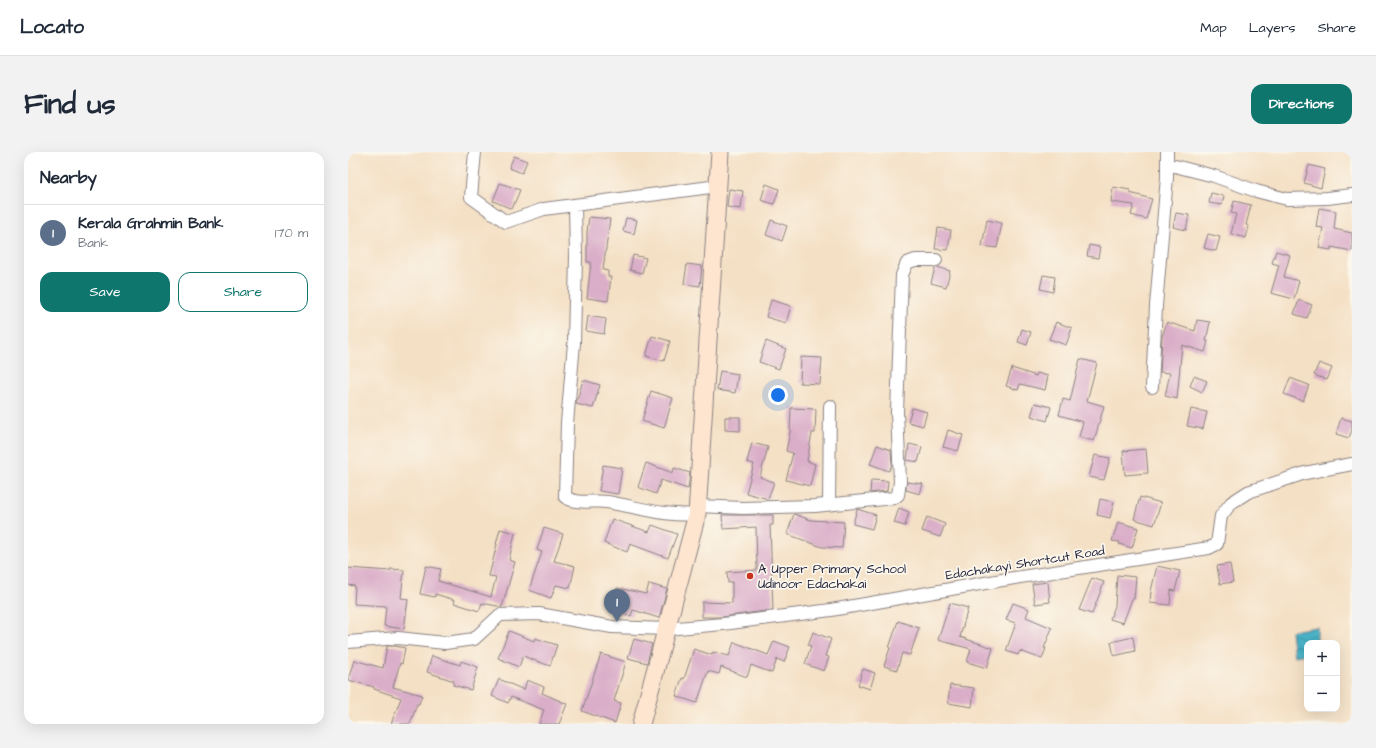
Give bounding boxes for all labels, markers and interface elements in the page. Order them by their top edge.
text: Locato [20,14,84,41]
text: Map [1200,18,1227,38]
text: Layers [1249,18,1296,38]
text: Share [1318,18,1356,38]
button: Directions [1251,84,1352,124]
text: Find us [24,85,115,124]
text: Nearby [40,166,97,190]
text: Kerala Grahmin Bank [78,213,223,234]
text: 1 [52,224,54,242]
text: 170 m [275,224,308,242]
text: Bank [78,234,108,252]
button: Save [40,272,170,312]
button: Share [178,272,308,312]
your location [768,385,788,405]
street label: Edachakayi Shortcut Road [944,541,1106,585]
place label: A Upper Primary School Udinoor Edachakai [758,560,906,593]
marker: A Upper Primary School Udinoor Edachakai [745,571,755,581]
pin: 1 [604,589,630,622]
map controls [1304,640,1340,712]
button: + [1304,640,1340,676]
button: − [1304,676,1340,712]

